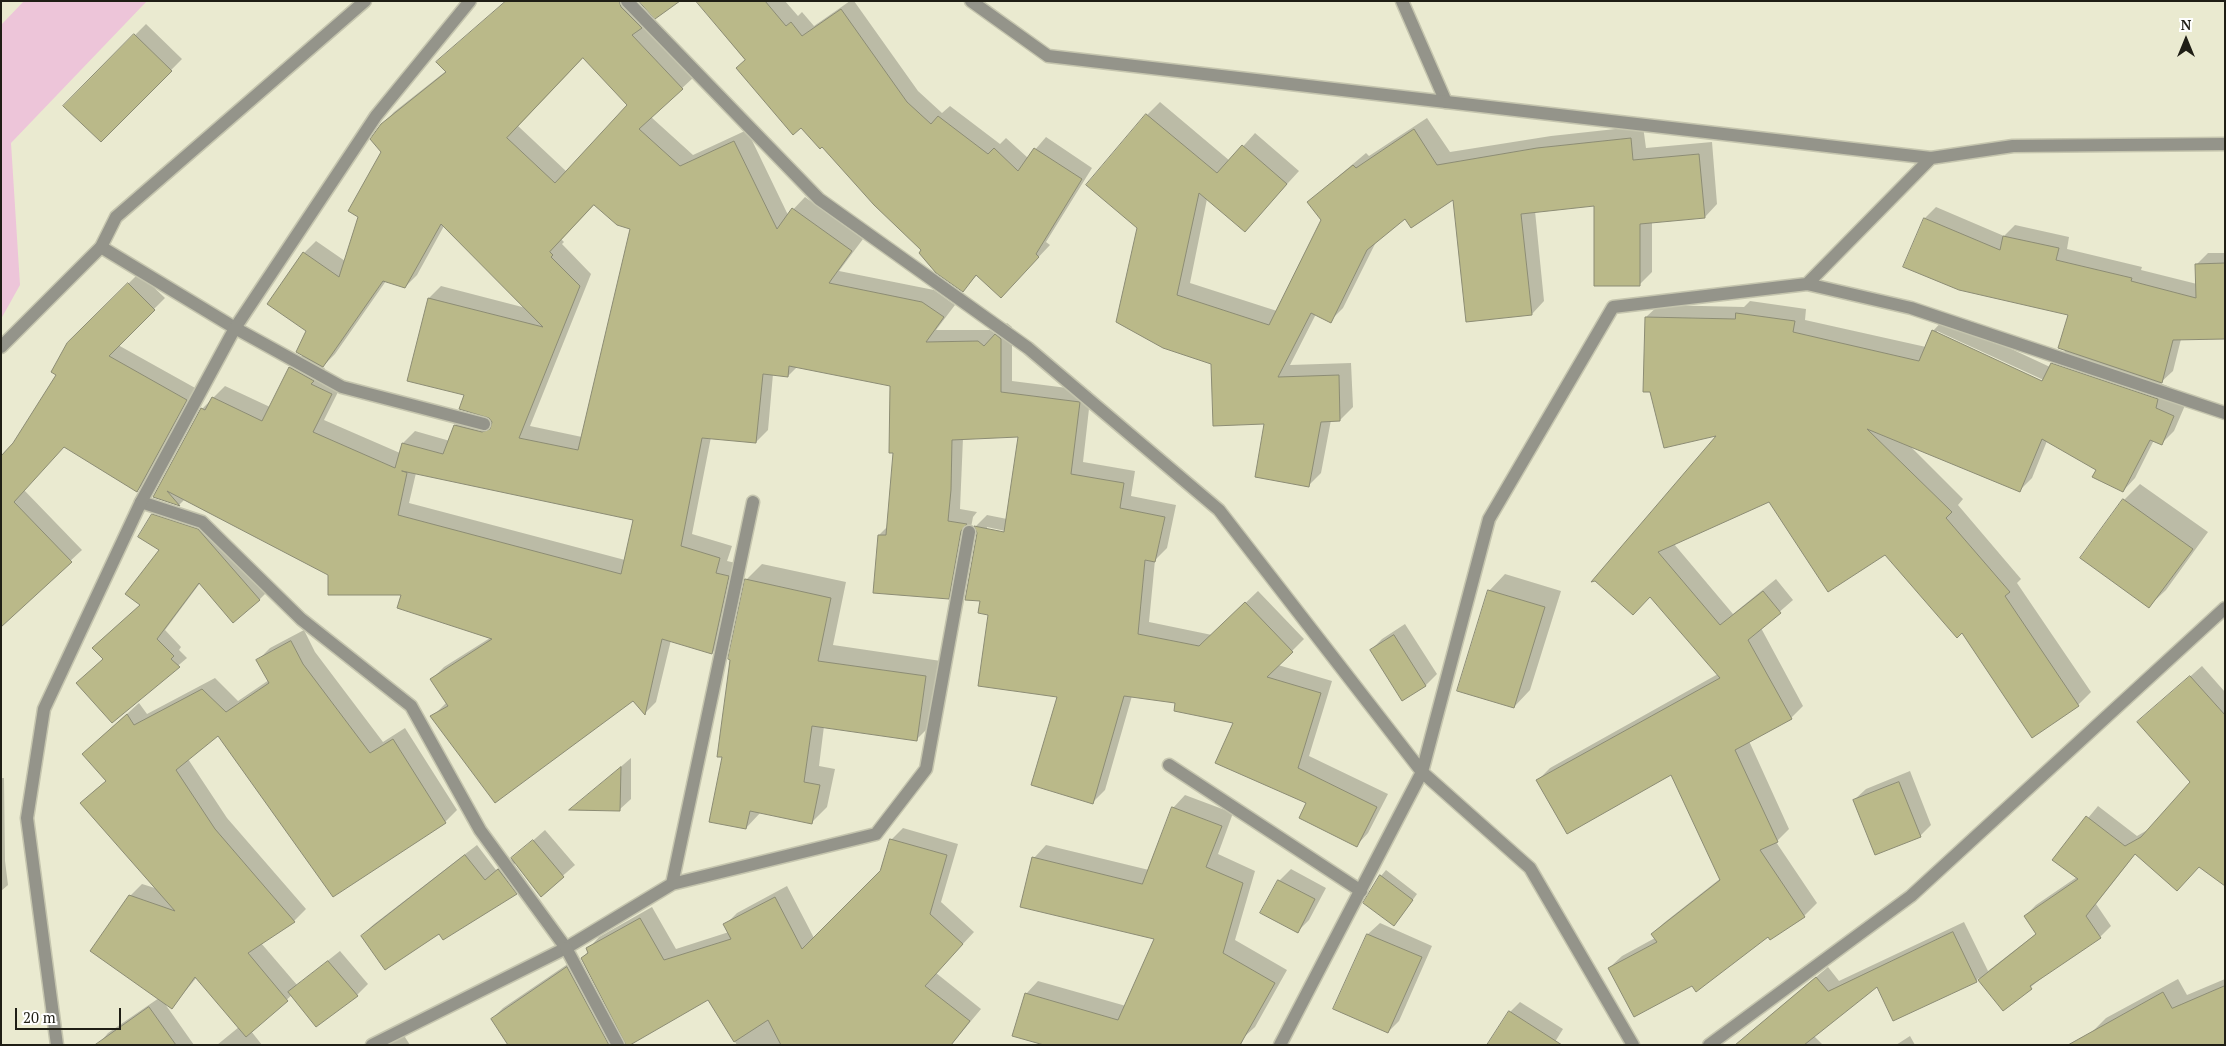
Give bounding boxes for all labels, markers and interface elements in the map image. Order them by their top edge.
north arrow [2161,15,2211,65]
text: N [2181,15,2191,34]
scale bar [18,998,124,1030]
text: 20 m [23,1007,56,1027]

